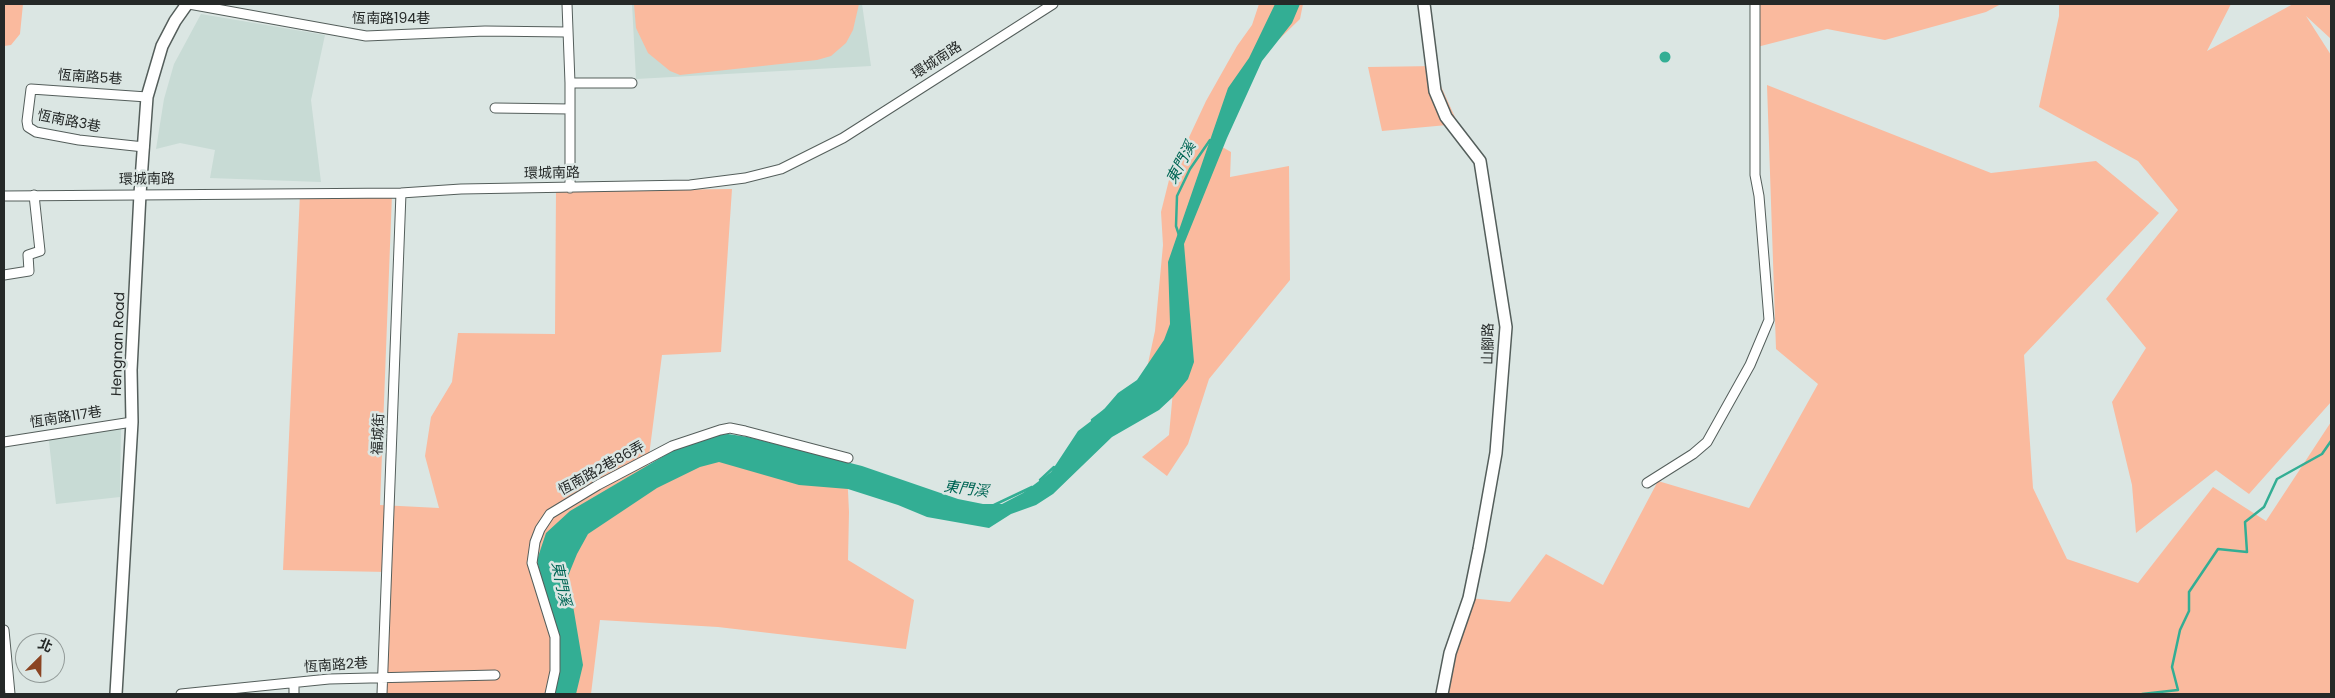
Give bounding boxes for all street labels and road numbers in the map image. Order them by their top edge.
street label: 恆南路194巷 [352,11,430,27]
street label: 環城南路 [909,39,965,83]
street label: 恆南路5巷 [57,67,123,89]
street label: 恆南路3巷 [36,108,102,136]
street label: 環城南路 [524,165,580,183]
street label: 環城南路 [119,171,175,189]
street label: Hengnan Road [109,292,129,396]
street label: 山腳路 [1480,323,1498,365]
street label: 恆南路117巷 [29,404,103,432]
street label: 福城街 [370,413,388,455]
street label: 恆南路2巷86弄 [556,438,648,500]
street label: 恆南路2巷 [303,655,369,677]

